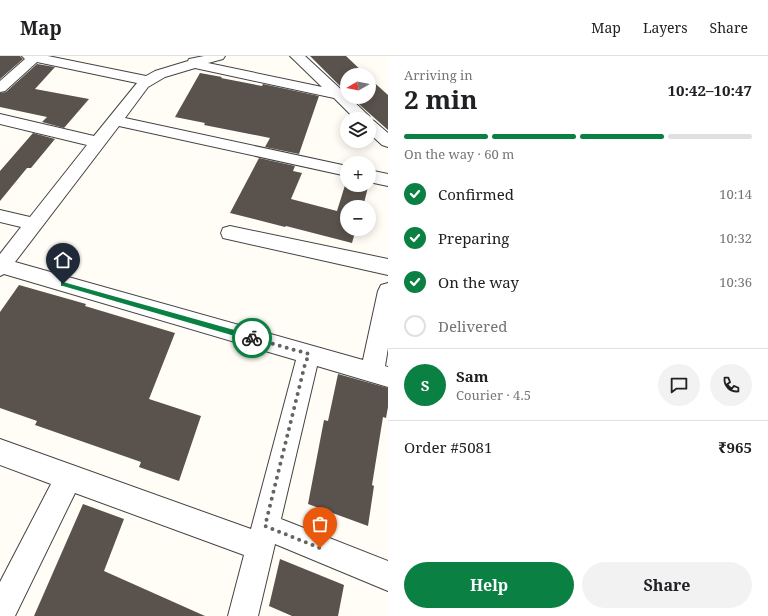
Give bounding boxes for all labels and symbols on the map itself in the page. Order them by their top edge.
north arrow [340,68,376,104]
pin [46,243,80,284]
courier [232,318,272,358]
pin [303,507,337,548]

